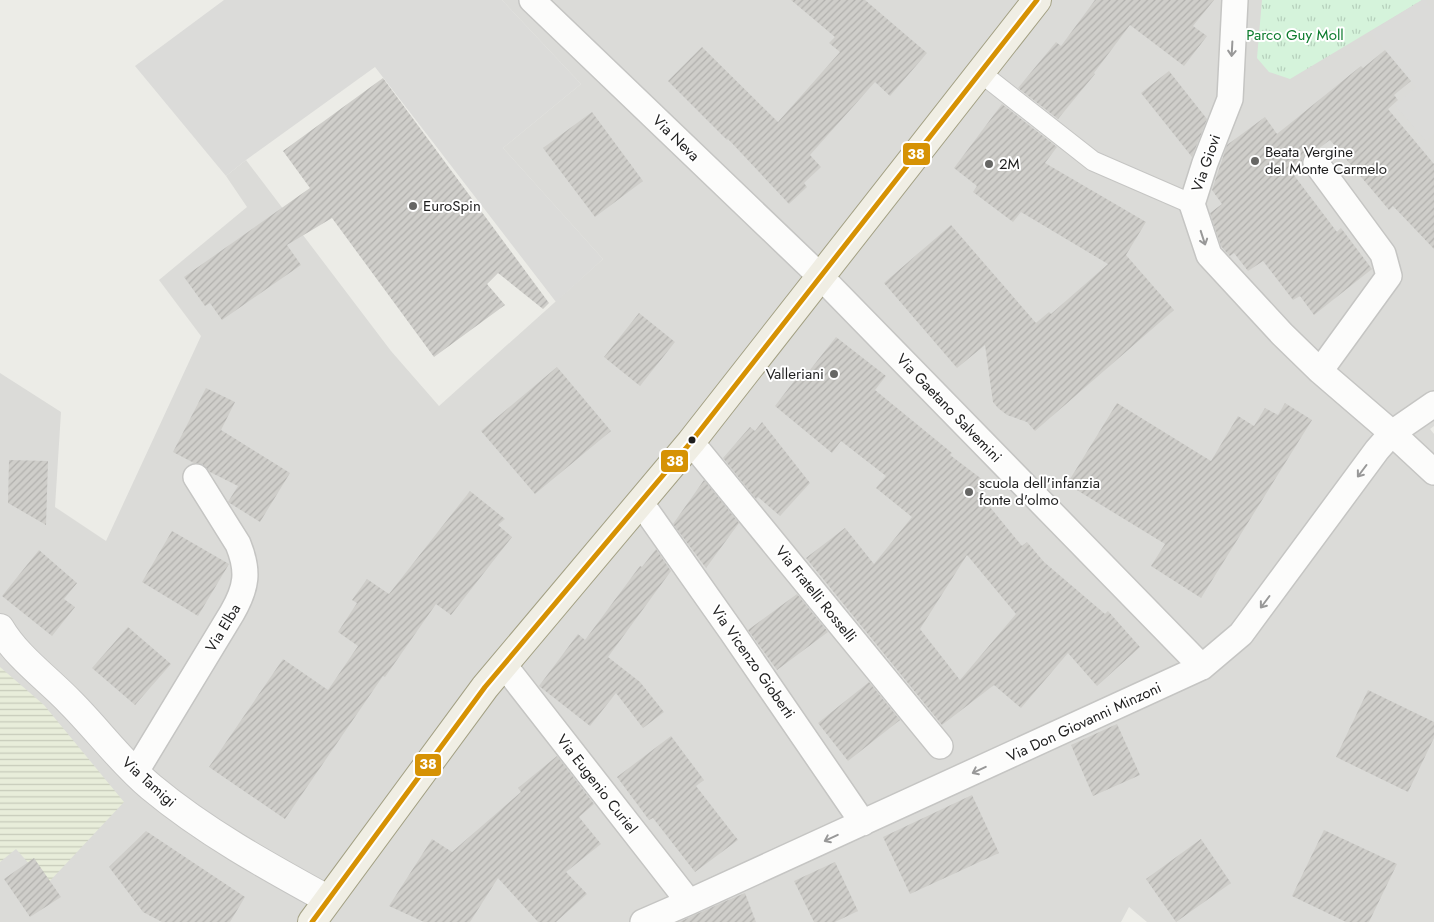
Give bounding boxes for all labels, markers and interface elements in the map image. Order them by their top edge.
park label: Parco Guy Moll [1246,24,1344,46]
one-way arrow [1228,40,1237,56]
street label: Via Neva [647,110,705,166]
street label: Via Giovi [1186,131,1226,195]
place label: Beata Vergine del Monte Carmelo [1265,141,1387,180]
line badge: 38 [902,142,931,166]
text: 38 [907,144,925,164]
place label: 2M [999,153,1020,175]
marker: Beata Vergine del Monte Carmelo [1249,155,1261,167]
marker: 2M [983,158,995,170]
place label: EuroSpin [423,195,481,217]
marker: EuroSpin [407,200,419,212]
one-way arrow [1199,229,1208,245]
street label: Via Gaetano Salvemini [891,349,1007,467]
place label: Valleriani [766,363,824,385]
marker: Valleriani [828,368,840,380]
unlabelled marker [687,435,697,445]
line badge: 38 [660,449,689,473]
text: 38 [666,451,684,471]
one-way arrow [1357,464,1367,478]
place label: scuola dell'infanzia fonte d'olmo [979,472,1100,511]
marker: scuola dell'infanzia fonte d'olmo [963,486,975,498]
street label: Via Fratelli Rosselli [770,541,862,647]
one-way arrow [1260,595,1270,609]
street label: Via Elba [200,600,246,656]
street label: Via Vicenzo Gioberti [706,601,800,723]
street label: Via Don Giovanni Minzoni [1003,676,1165,768]
street label: Via Eugenio Curiel [551,730,643,838]
street label: Via Tamigi [117,752,181,812]
line badge: 38 [414,753,442,777]
text: 38 [419,754,437,774]
one-way arrow [972,766,987,775]
one-way arrow [824,833,839,843]

